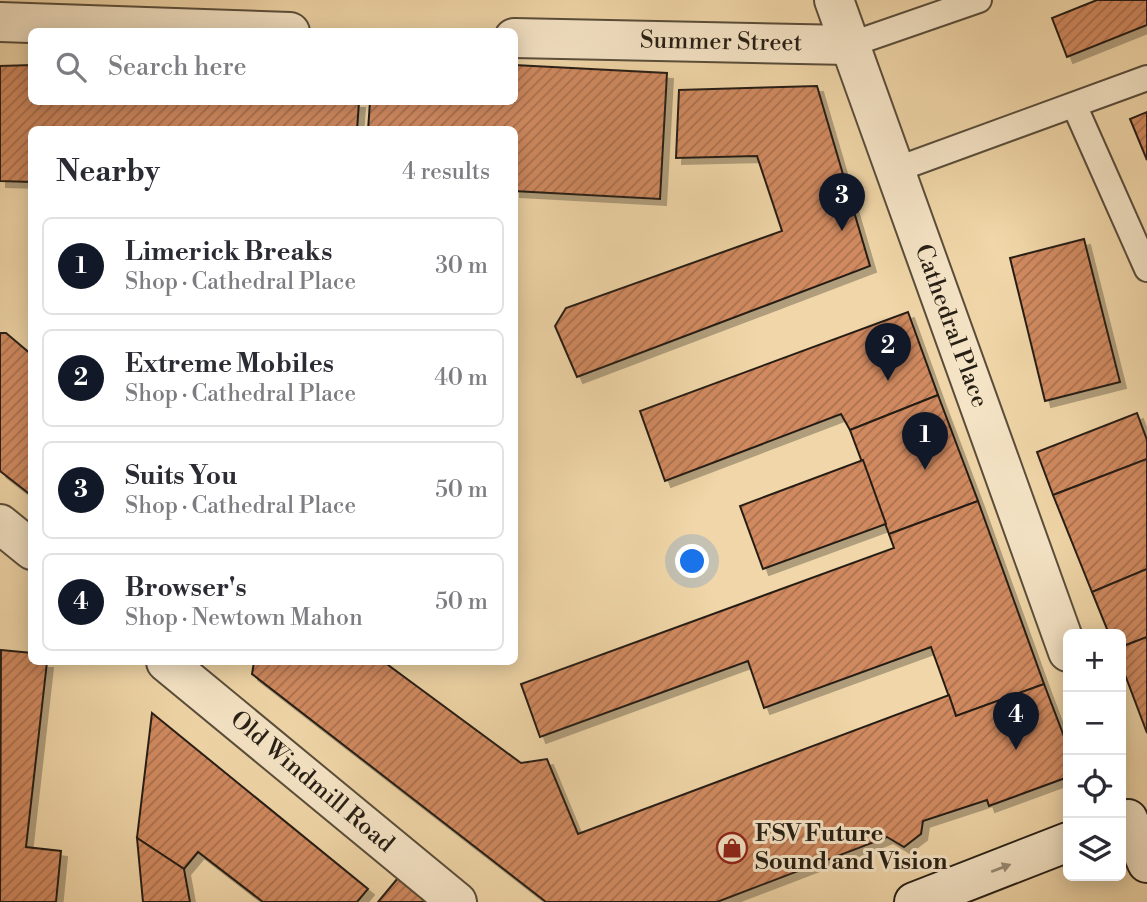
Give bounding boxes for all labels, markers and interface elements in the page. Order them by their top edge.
street label: Summer Street [640,26,803,58]
search box [28,28,518,105]
icon: search [52,48,90,86]
text: Search here [108,51,247,83]
text: Nearby [56,153,160,191]
text: 4 results [402,158,490,186]
pin: 3 [819,173,865,231]
text: Limerick Breaks [125,236,332,268]
street label: Cathedral Place [908,240,994,412]
text: 1 [75,252,87,280]
text: 30 m [435,252,488,280]
text: Shop · Cathedral Place [125,268,356,296]
pin: 2 [865,323,911,381]
text: Extreme Mobiles [125,348,334,380]
text: 2 [74,364,88,392]
text: 40 m [434,364,488,392]
text: Shop · Cathedral Place [125,380,356,408]
pin: 1 [902,412,948,470]
text: Suits You [125,460,237,492]
text: 3 [74,476,88,504]
text: 50 m [435,476,488,504]
text: Shop · Cathedral Place [125,492,356,520]
your location [675,544,709,578]
text: Browser's [125,572,247,604]
text: 4 [73,588,89,616]
text: 50 m [435,588,488,616]
text: Shop · Newtown Mahon [125,604,363,632]
map controls [1063,629,1126,881]
button: + [1063,629,1126,692]
pin: 4 [993,692,1039,750]
button: − [1063,692,1126,755]
street label: Old Windmill Road [224,705,400,860]
button: locate [1063,755,1126,818]
button: layers [1063,818,1126,881]
place label: FSV Future Sound and Vision [755,819,948,877]
shop icon: FSV Future Sound and Vision [715,831,749,865]
one-way arrow [990,863,1011,874]

